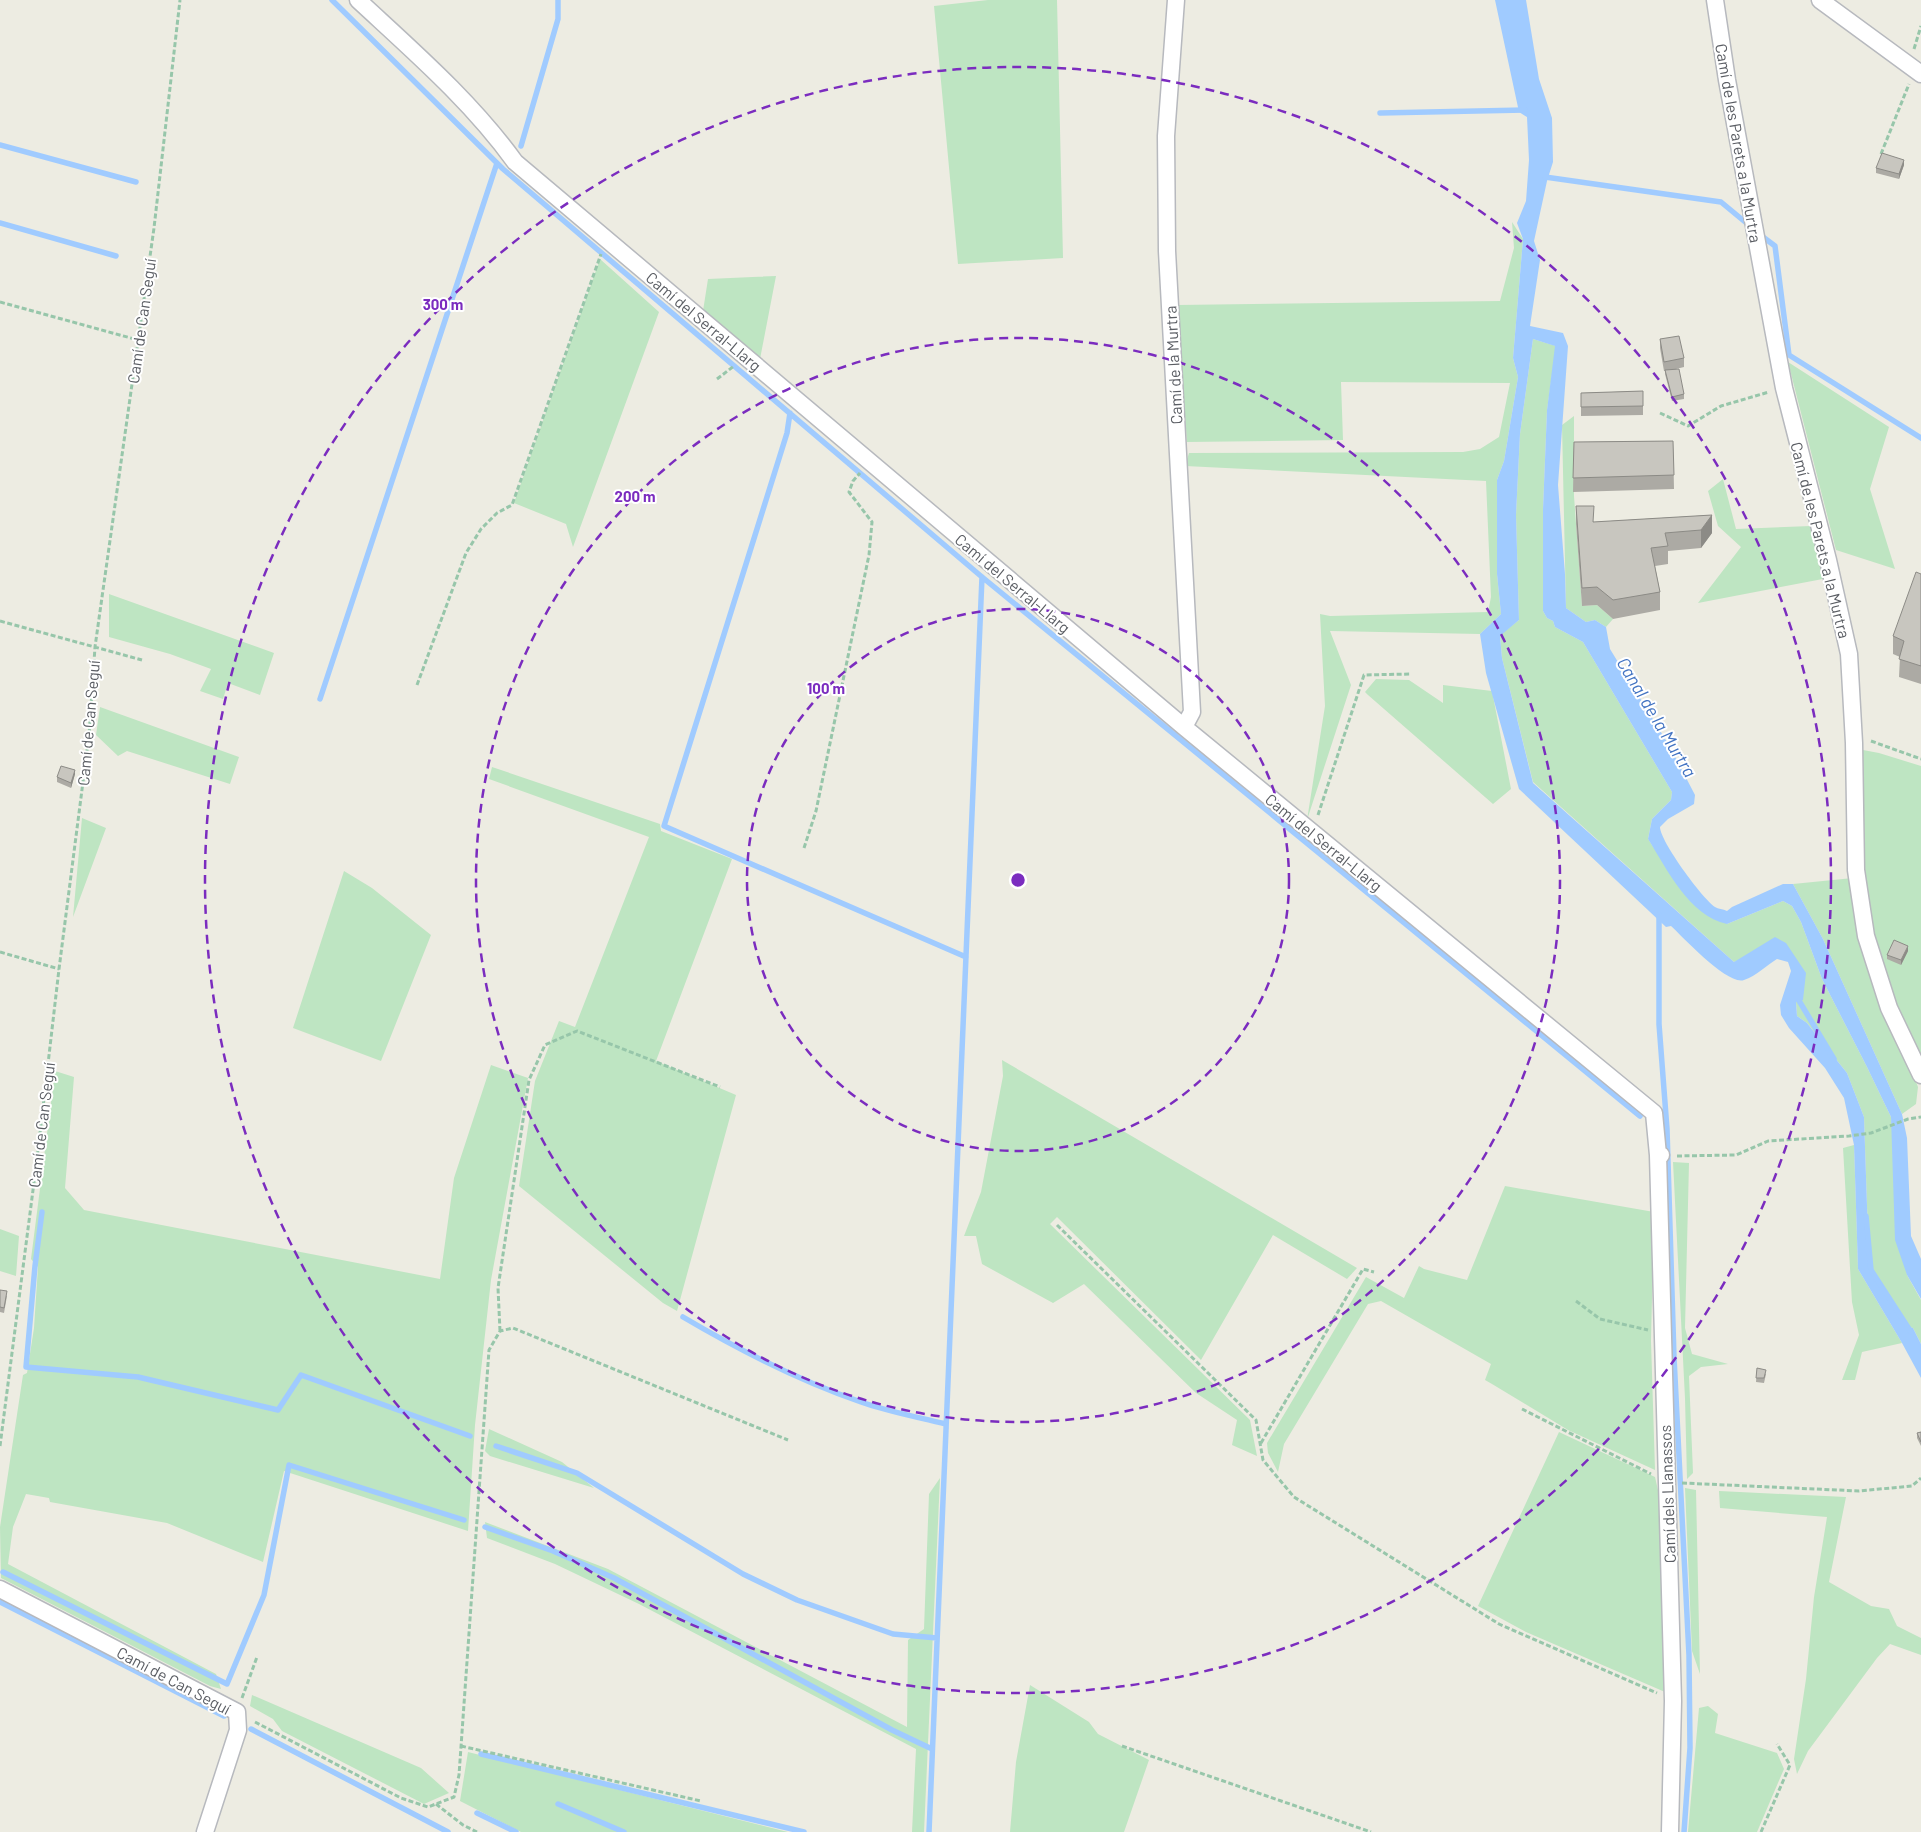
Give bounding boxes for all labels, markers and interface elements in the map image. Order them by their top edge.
street label: Camí de les Parets a la Murtra [1712,42,1766,244]
street label: Camí de Can Seguí [123,257,159,385]
street label: Camí del Serral-Llarg [643,267,765,375]
text: 300 m [423,295,463,313]
street label: Camí de la Murtra [1160,305,1186,425]
street label: Camí de les Parets a la Murtra [1787,440,1855,640]
text: 200 m [614,487,656,505]
street label: Camí del Serral-Llarg [952,529,1074,637]
water label: Canal de la Murtra [1612,653,1702,781]
street label: Camí de Can Seguí [73,659,103,787]
text: 100 m [807,679,845,697]
street label: Camí del Serral-Llarg [1262,789,1386,895]
centre of rings [1009,871,1027,889]
street label: Camí de Can Seguí [24,1061,58,1189]
street label: Camí dels Llanassos [1655,1424,1679,1564]
street label: Camí de Can Seguí [114,1642,235,1718]

